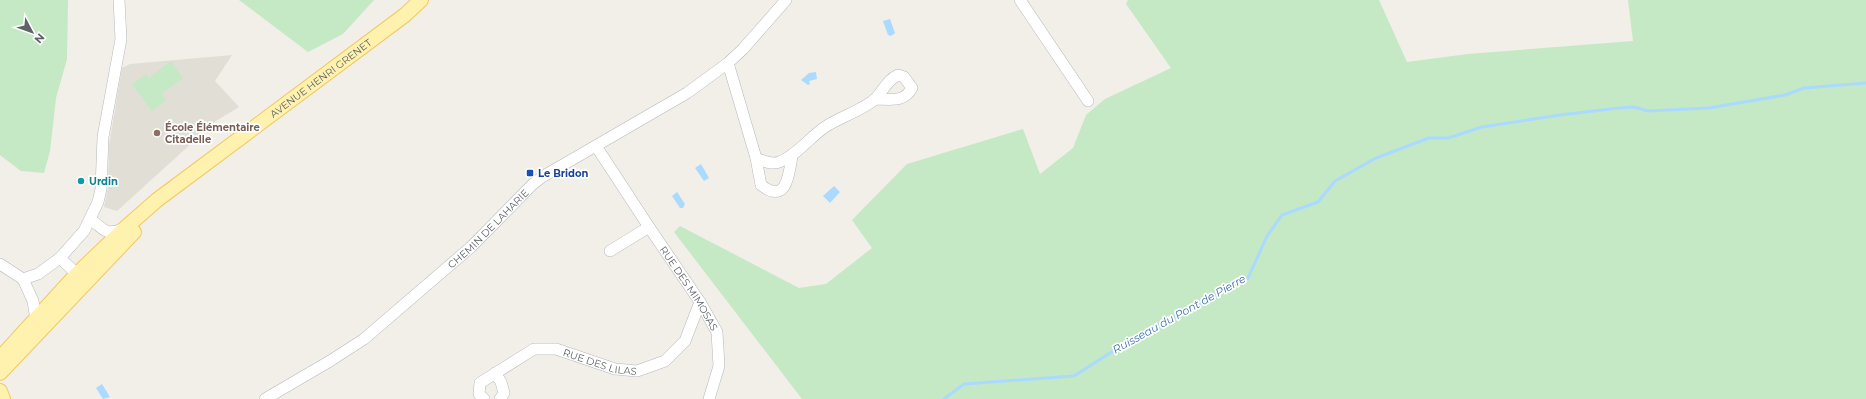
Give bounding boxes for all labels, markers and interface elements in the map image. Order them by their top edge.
north arrow [12,12,52,52]
text: N [31,31,48,47]
street label: AVENUE HENRI GRENET [267,36,374,120]
place label: École Élémentaire Citadelle [165,121,260,146]
marker: École Élémentaire Citadelle [152,128,162,138]
place label: Le Bridon [538,167,589,180]
marker: Le Bridon [525,168,535,178]
place label: Urdin [89,175,118,188]
marker: Urdin [76,176,86,186]
street label: CHEMIN DE LAHARIE [445,186,531,271]
street label: RUE DES MIMOSAS [657,243,721,333]
water label: Ruisseau du Pont de Pierre [1110,271,1248,357]
street label: RUE DES LILAS [561,345,637,377]

